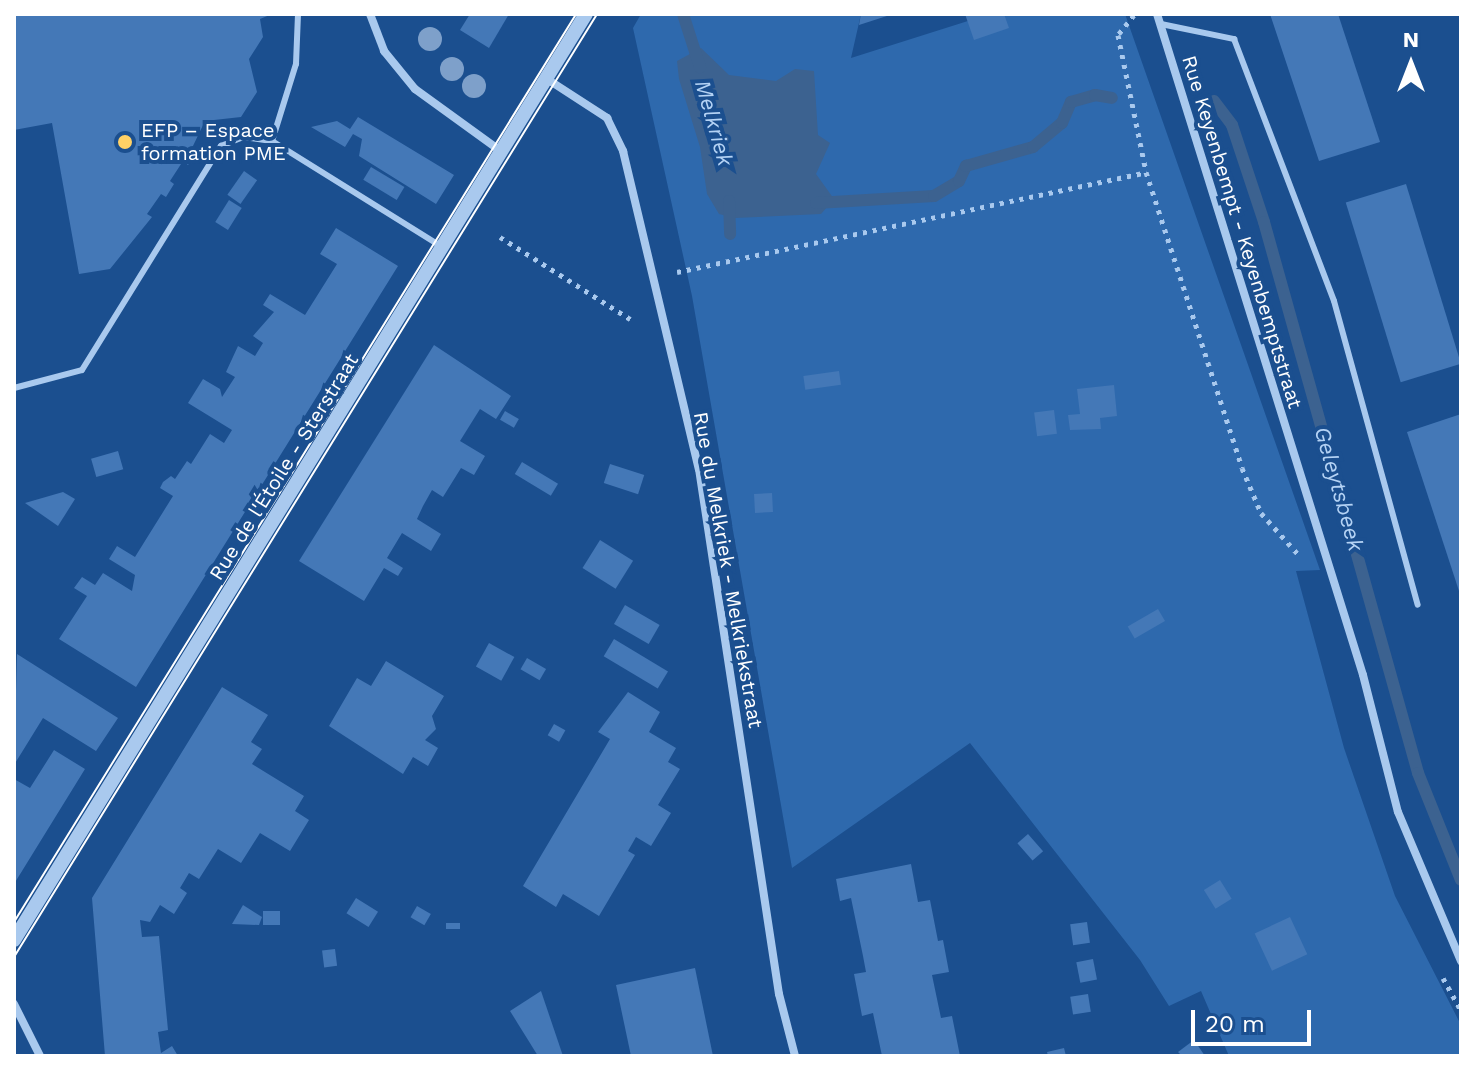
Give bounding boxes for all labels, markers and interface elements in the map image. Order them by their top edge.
north arrow [1371,24,1451,104]
text: N [1403,27,1419,52]
street label: Rue Keyenbempt - Keyenbemptstraat [1177,53,1307,411]
water label: Melkriek [689,77,739,169]
place label: EFP – Espace formation PME [141,118,286,165]
marker: EFP – Espace formation PME [116,133,134,151]
street label: Rue de l'Étoile - Sterstraat [204,349,364,585]
street label: Rue du Melkriek - Melkriekstraat [688,410,768,730]
water label: Geleytsbeek [1309,424,1369,554]
scale bar [1195,994,1315,1044]
text: 20 m [1205,1010,1265,1038]

